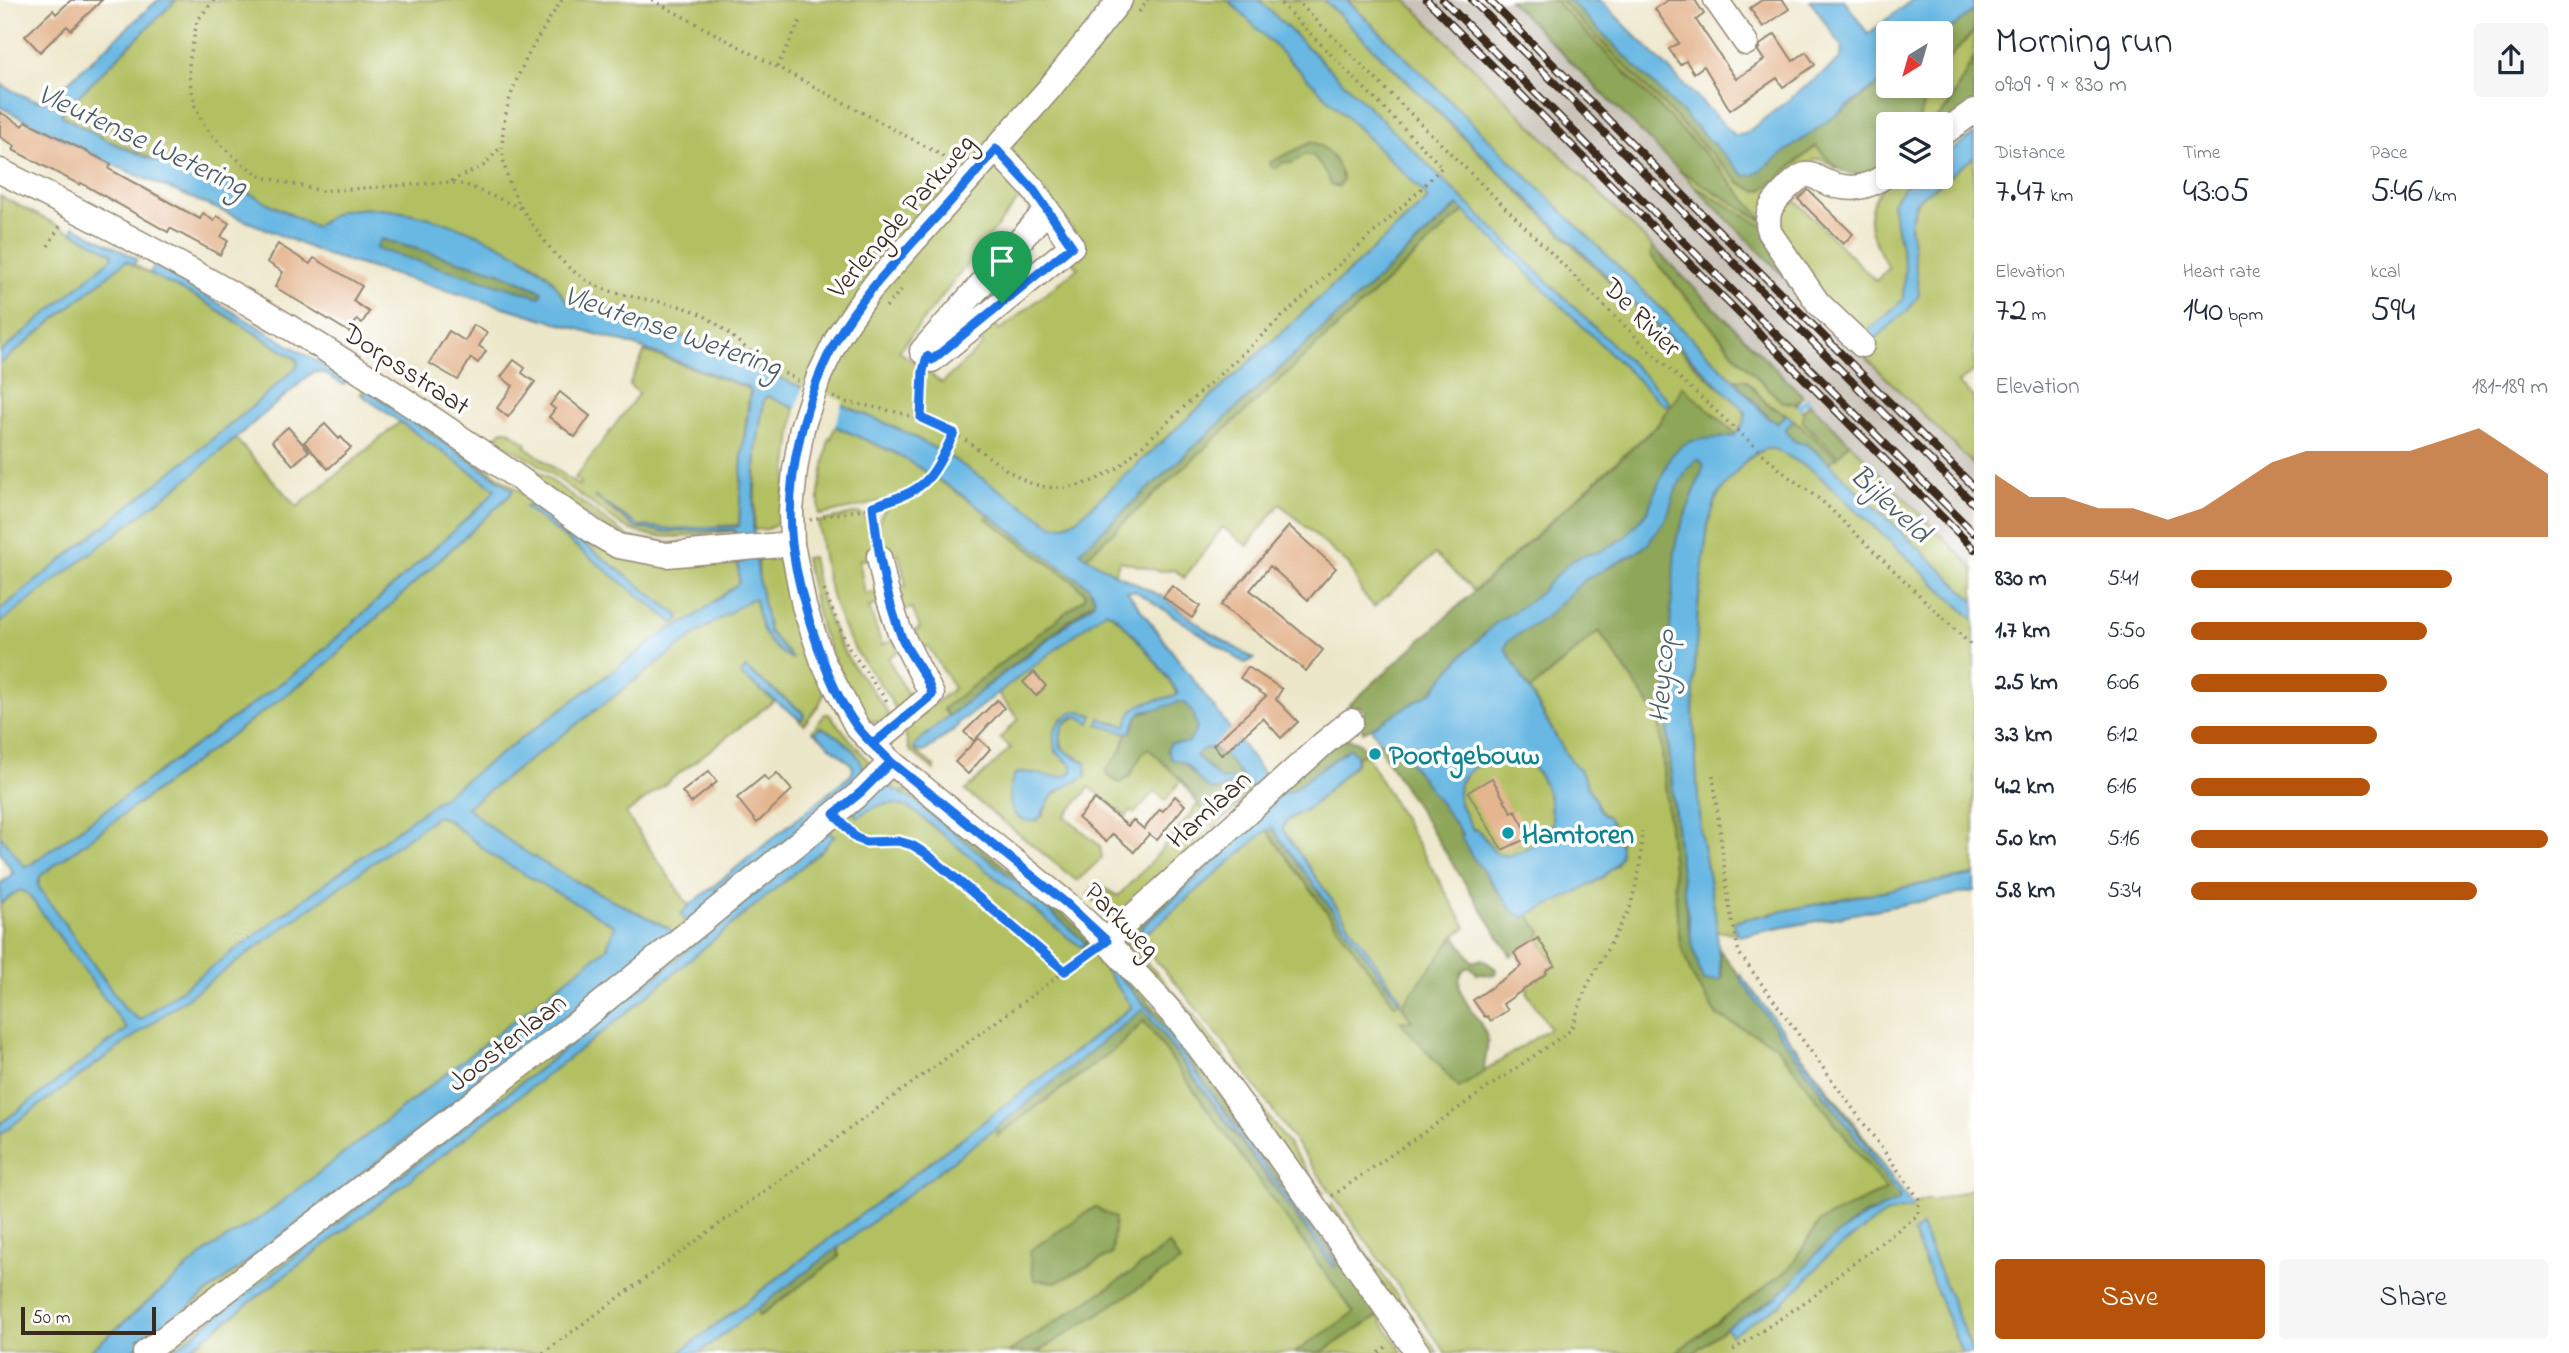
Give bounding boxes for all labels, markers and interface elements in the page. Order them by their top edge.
text: Morning run [1995,15,2173,71]
north arrow [1876,21,1953,98]
map controls [1876,21,1953,189]
button: share [2474,23,2548,97]
text: 09:09 · 9 × 830 m [1995,69,2127,102]
water label: Vleutense Wetering [29,74,255,210]
button: layers [1876,112,1953,189]
street label: Verlengde Parkweg [818,126,986,310]
text: Distance [1995,140,2065,167]
text: Time [2183,140,2220,167]
text: Pace [2370,140,2407,167]
text: 7.47 [1995,167,2045,218]
text: 43:05 [2183,167,2250,218]
text: 5:46 [2370,167,2423,218]
text: km [2045,183,2073,210]
text: /km [2423,183,2457,210]
pin [972,231,1032,303]
icon: arrive [983,242,1021,280]
text: Elevation [1995,259,2065,286]
text: Heart rate [2183,259,2261,286]
text: kcal [2370,259,2401,286]
street label: De Rivier [1591,269,1690,368]
water label: Vleutense Wetering [557,275,787,391]
text: 72 [1995,286,2027,337]
text: 140 [2183,286,2223,337]
text: 594 [2370,286,2415,337]
text: m [2027,302,2046,329]
text: bpm [2223,302,2263,329]
street label: Dorpsstraat [332,314,477,428]
text: Elevation [1995,371,2080,404]
text: 181–189 m [2472,371,2548,404]
water label: Bijleveld [1838,456,1941,555]
text: 830 m [1995,563,2047,596]
text: 5:41 [2107,563,2139,596]
text: 1.7 km [1995,615,2050,648]
text: 5:50 [2107,615,2145,648]
water label: Heycop [1639,627,1689,724]
text: 2.5 km [1995,667,2058,700]
text: 6:06 [2107,667,2139,700]
text: 3.3 km [1995,719,2052,752]
text: 6:12 [2107,719,2138,752]
place label: Poortgebouw [1389,737,1540,779]
marker: Poortgebouw [1367,746,1383,762]
street label: Hamlaan [1159,761,1262,860]
text: 4.2 km [1995,771,2054,804]
text: 6:16 [2107,771,2137,804]
place label: Hamtoren [1522,816,1634,857]
text: 5.0 km [1995,823,2056,856]
text: 5:16 [2107,823,2140,856]
marker: Hamtoren [1500,825,1516,841]
street label: Parkweg [1073,874,1168,969]
text: 5.8 km [1995,875,2055,908]
text: 5:34 [2107,875,2141,908]
street label: Joostenlaan [440,984,577,1103]
button: Save [1995,1259,2265,1339]
button: Share [2279,1259,2548,1339]
scale bar [21,1304,156,1336]
text: 50 m [32,1305,71,1332]

